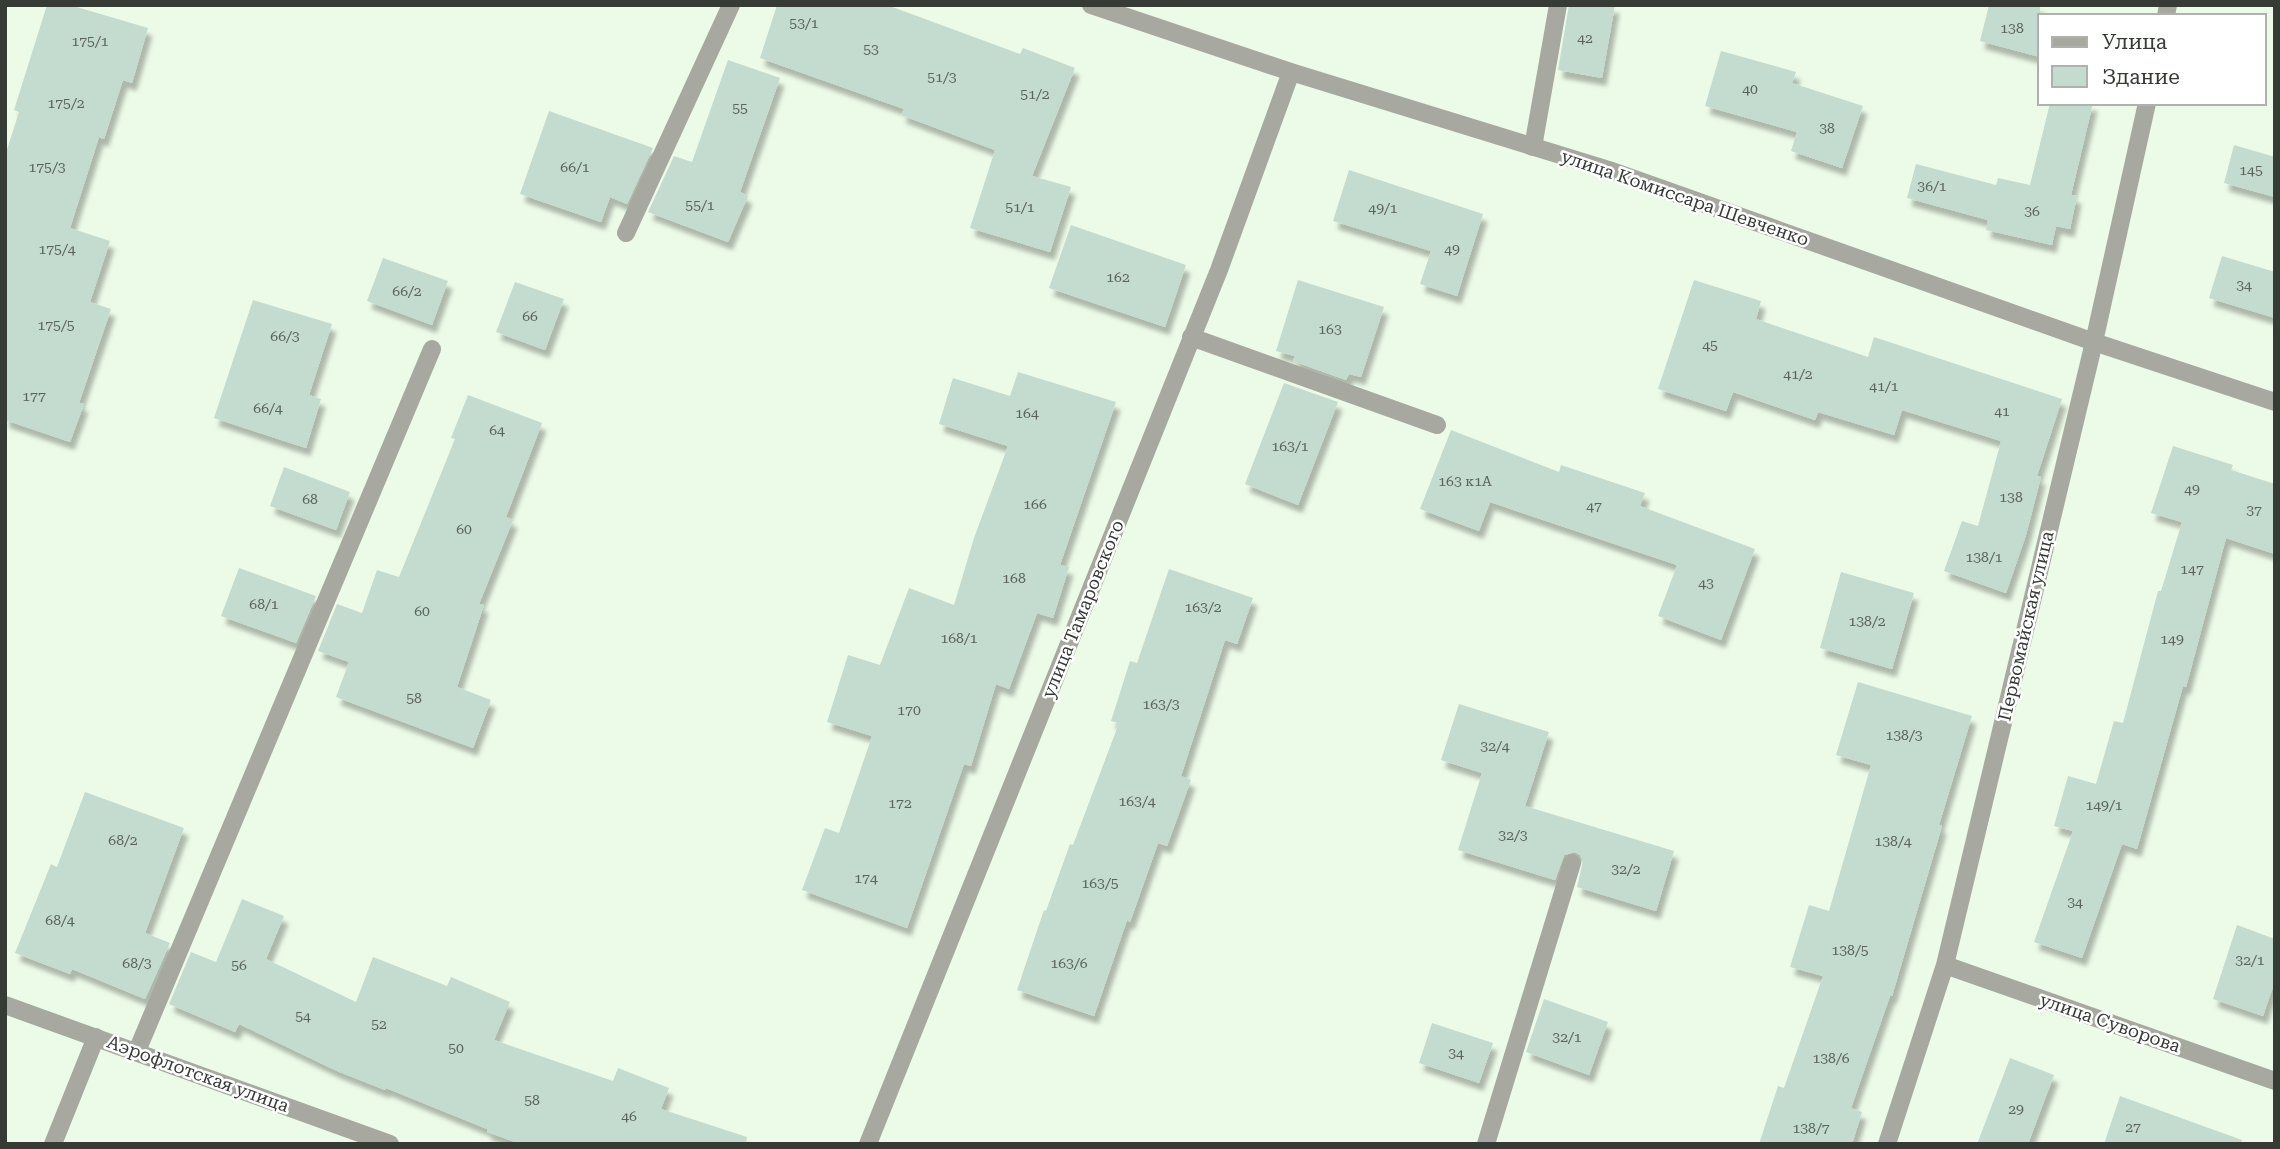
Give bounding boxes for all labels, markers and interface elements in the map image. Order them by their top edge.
legend [2038,14,2266,105]
house number: 53/1 [789,15,819,31]
house number: 138 [2000,20,2024,36]
house number: 42 [1577,30,1593,46]
text: Улица [2102,30,2168,54]
house number: 175/1 [71,33,109,49]
house number: 53 [863,41,879,57]
text: Здание [2102,65,2180,89]
house number: 51/3 [927,69,957,85]
house number: 40 [1742,81,1758,97]
house number: 51/2 [1020,86,1050,102]
house number: 175/2 [47,95,85,111]
house number: 55 [732,100,748,116]
house number: 38 [1819,120,1835,136]
street label: улица Комиссара Шевченко [1559,145,1812,250]
house number: 175/3 [28,159,66,175]
house number: 66/1 [560,159,590,175]
house number: 145 [2239,162,2263,178]
house number: 36/1 [1917,178,1947,194]
house number: 55/1 [685,197,715,213]
house number: 51/1 [1005,199,1035,215]
house number: 49/1 [1368,200,1398,216]
house number: 36 [2024,203,2040,219]
house number: 175/4 [38,241,76,257]
house number: 49 [1444,241,1460,257]
house number: 162 [1106,269,1130,285]
house number: 34 [2236,277,2252,293]
house number: 66/2 [392,283,422,299]
house number: 66 [522,308,538,324]
house number: 175/5 [37,317,75,333]
house number: 163 [1318,321,1342,337]
house number: 66/3 [270,328,300,344]
house number: 45 [1702,337,1718,353]
house number: 41/2 [1783,366,1813,382]
house number: 41/1 [1869,378,1899,394]
house number: 177 [22,388,46,404]
house number: 66/4 [253,400,283,416]
house number: 41 [1994,403,2010,419]
house number: 164 [1015,405,1039,421]
house number: 64 [489,422,505,438]
house number: 163/1 [1271,438,1309,454]
house number: 163 к1А [1438,473,1492,489]
house number: 49 [2184,481,2200,497]
house number: 138 [1999,489,2023,505]
house number: 68 [302,491,318,507]
house number: 166 [1023,496,1047,512]
house number: 47 [1586,498,1602,514]
house number: 37 [2246,502,2262,518]
street label: улица Тамаровского [1037,517,1128,701]
house number: 60 [456,521,472,537]
street label: Первомайская улица [1993,529,2058,723]
house number: 138/1 [1965,549,2003,565]
house number: 147 [2180,561,2204,577]
house number: 168 [1002,570,1026,586]
house number: 43 [1698,575,1714,591]
house number: 68/1 [249,596,279,612]
house number: 163/2 [1184,599,1222,615]
house number: 60 [414,603,430,619]
house number: 138/2 [1848,613,1886,629]
house number: 168/1 [940,630,978,646]
house number: 149 [2160,631,2184,647]
house number: 58 [406,690,422,706]
house number: 163/3 [1142,696,1180,712]
house number: 170 [897,702,921,718]
house number: 138/3 [1885,727,1923,743]
house number: 32/4 [1480,738,1510,754]
house number: 163/4 [1118,793,1156,809]
house number: 172 [888,795,912,811]
house number: 149/1 [2085,797,2123,813]
house number: 32/3 [1498,827,1528,843]
house number: 68/2 [108,832,138,848]
house number: 138/4 [1874,833,1912,849]
house number: 32/2 [1611,861,1641,877]
house number: 174 [854,870,878,886]
house number: 163/5 [1081,875,1119,891]
house number: 34 [2067,894,2083,910]
house number: 68/4 [45,912,75,928]
house number: 138/5 [1831,942,1869,958]
house number: 32/1 [2235,952,2265,968]
house number: 68/3 [122,955,152,971]
house number: 163/6 [1050,955,1088,971]
house number: 56 [231,957,247,973]
street label: улица Суворова [2037,989,2183,1057]
house number: 54 [295,1008,311,1024]
house number: 52 [371,1016,387,1032]
house number: 32/1 [1552,1029,1582,1045]
street label: Аэрофлотская улица [104,1031,292,1116]
house number: 50 [448,1040,464,1056]
house number: 34 [1448,1045,1464,1061]
house number: 138/6 [1812,1050,1850,1066]
house number: 58 [524,1092,540,1108]
house number: 29 [2008,1101,2024,1117]
house number: 46 [621,1108,637,1124]
house number: 27 [2125,1119,2141,1135]
house number: 138/7 [1792,1120,1830,1136]

